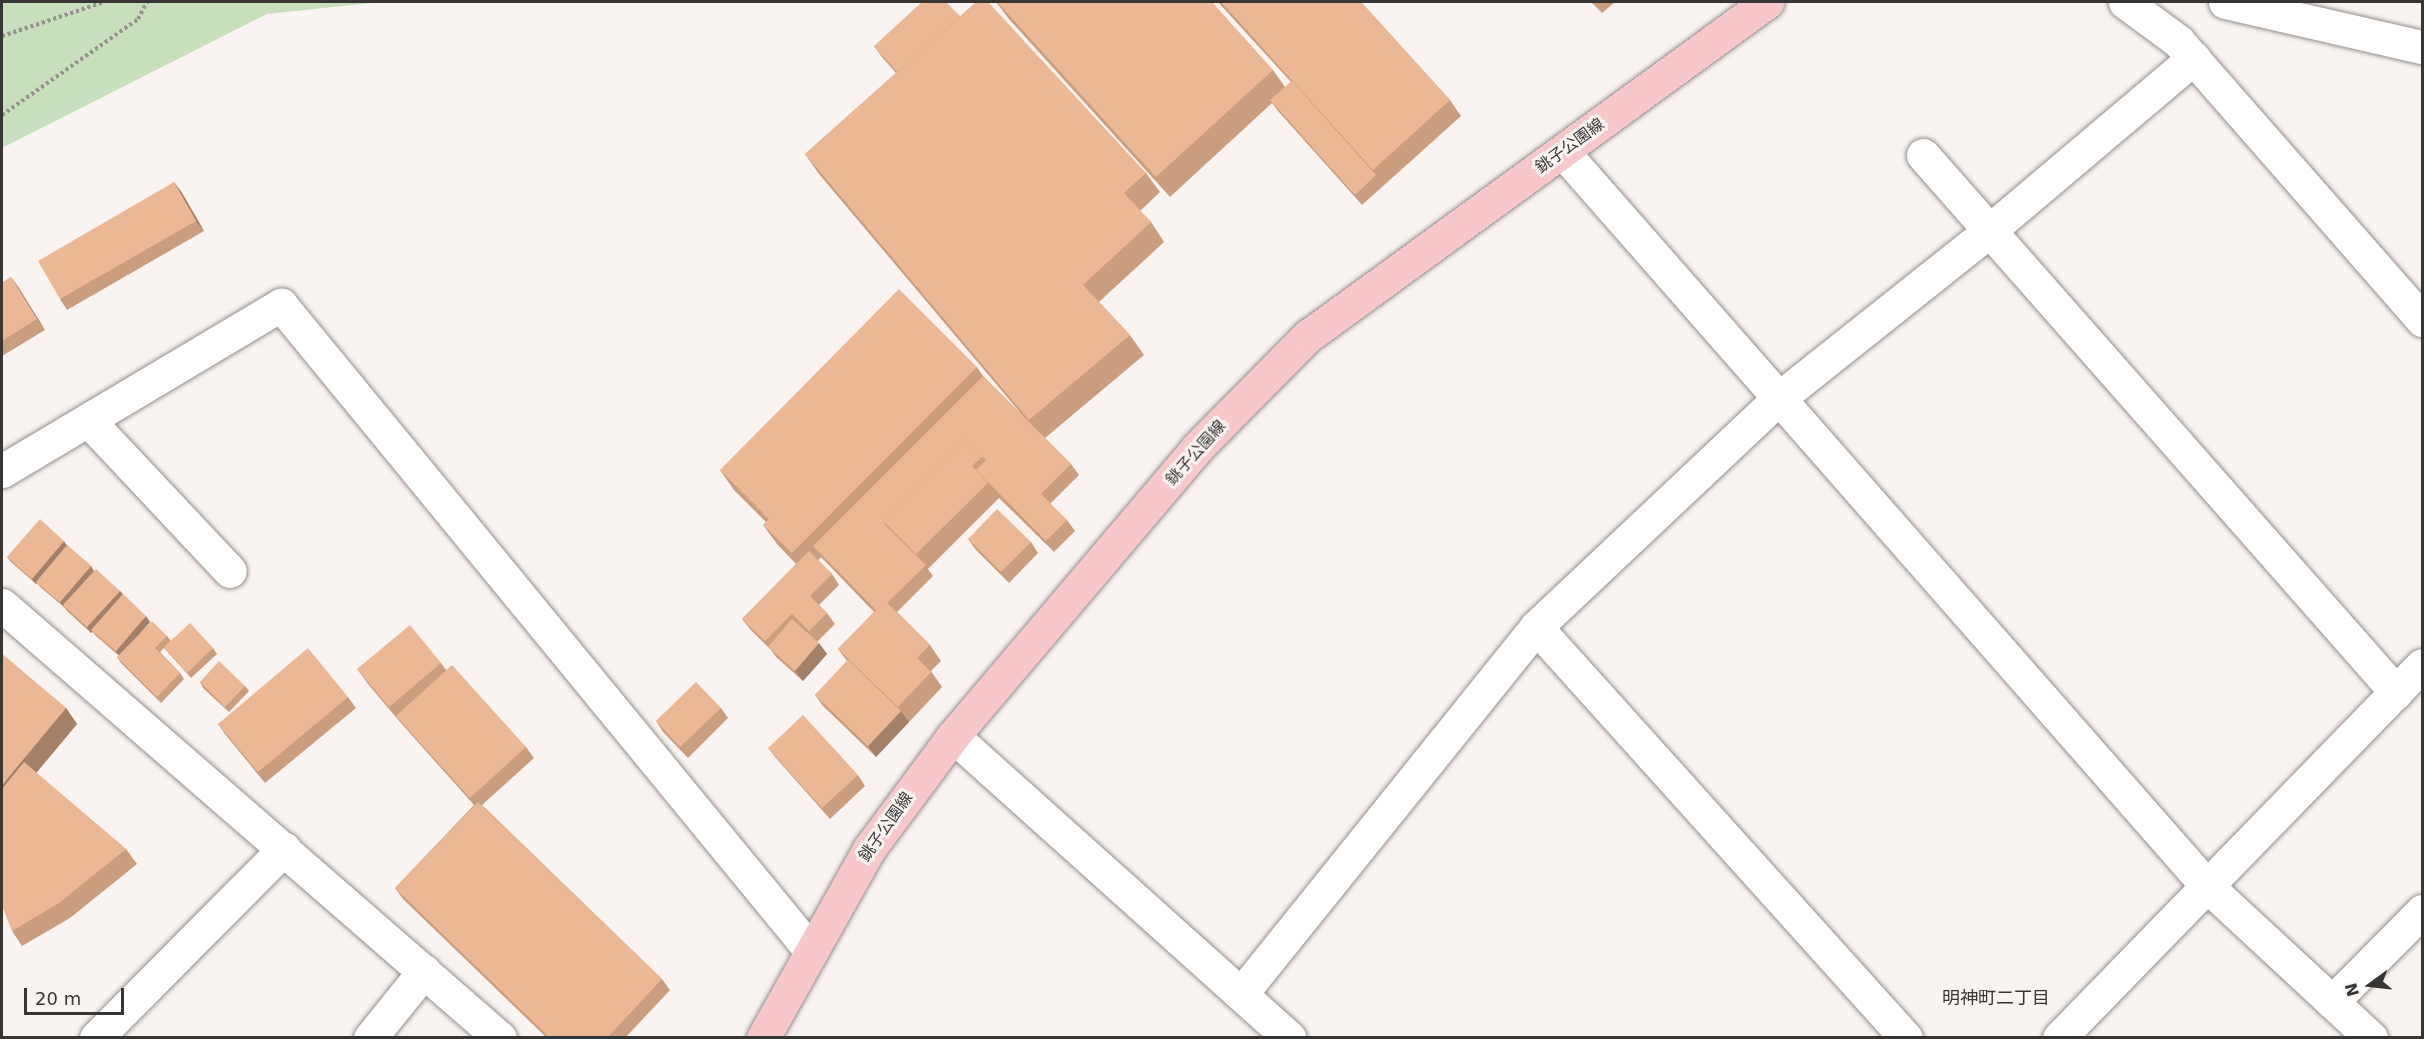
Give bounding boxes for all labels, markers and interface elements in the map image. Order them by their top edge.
street label: 銚子公園線 [1532,115,1608,177]
street label: 銚子公園線 [1162,417,1230,489]
street label: 銚子公園線 [855,789,917,865]
north arrow [2340,955,2400,1015]
scale bar [27,976,128,1014]
text: N [2341,981,2363,999]
district label: 明神町二丁目 [1942,987,2050,1009]
text: 20 m [35,988,81,1009]

